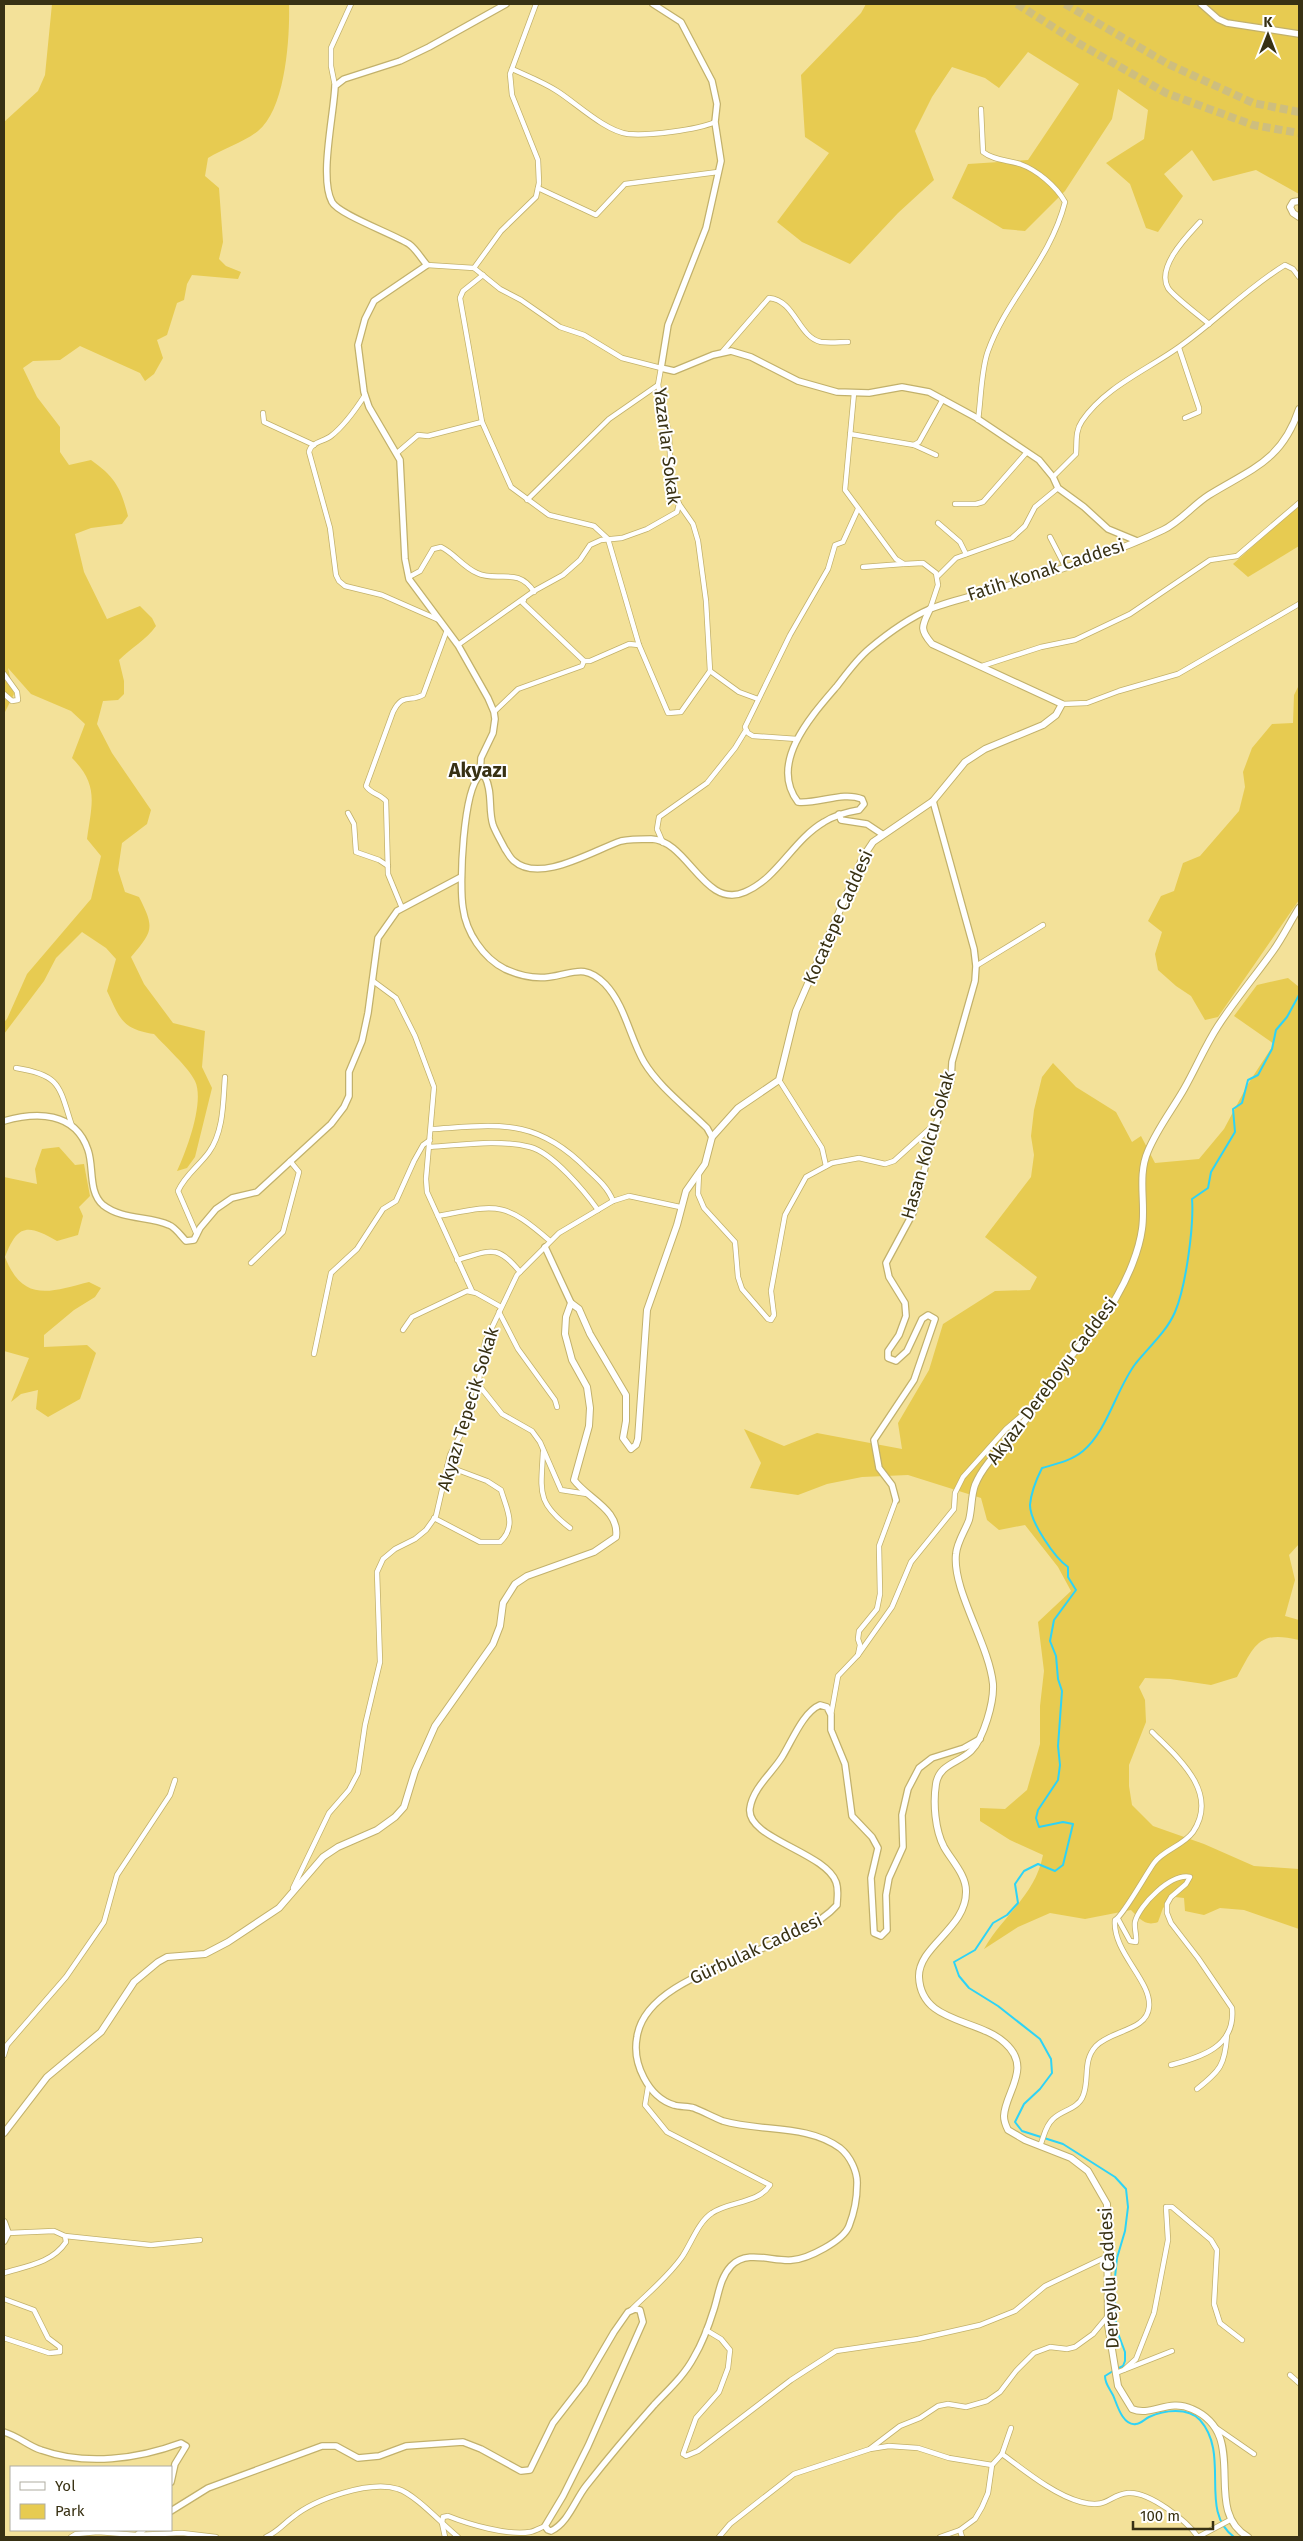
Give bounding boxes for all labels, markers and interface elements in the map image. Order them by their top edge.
north arrow [1243,10,1293,60]
text: K [1264,14,1274,31]
street label: Yazarlar Sokak [649,386,685,506]
street label: Fatih Konak Caddesi [965,534,1127,606]
district label: Akyazı [448,758,507,782]
street label: Kocatepe Caddesi [798,846,878,988]
street label: Hasan Kolcu Sokak [896,1068,960,1222]
street label: Akyazı Dereboyu Caddesi [982,1293,1122,1469]
street label: Akyazı Tepecik Sokak [433,1324,504,1494]
street label: Gürbulak Caddesi [686,1909,826,1989]
street label: Dereyolu Caddesi [1094,2207,1124,2349]
legend [10,2466,172,2531]
text: Yol [55,2477,76,2495]
scale bar [1133,2498,1213,2530]
text: Park [55,2502,85,2520]
text: 100 m [1140,2507,1180,2525]

